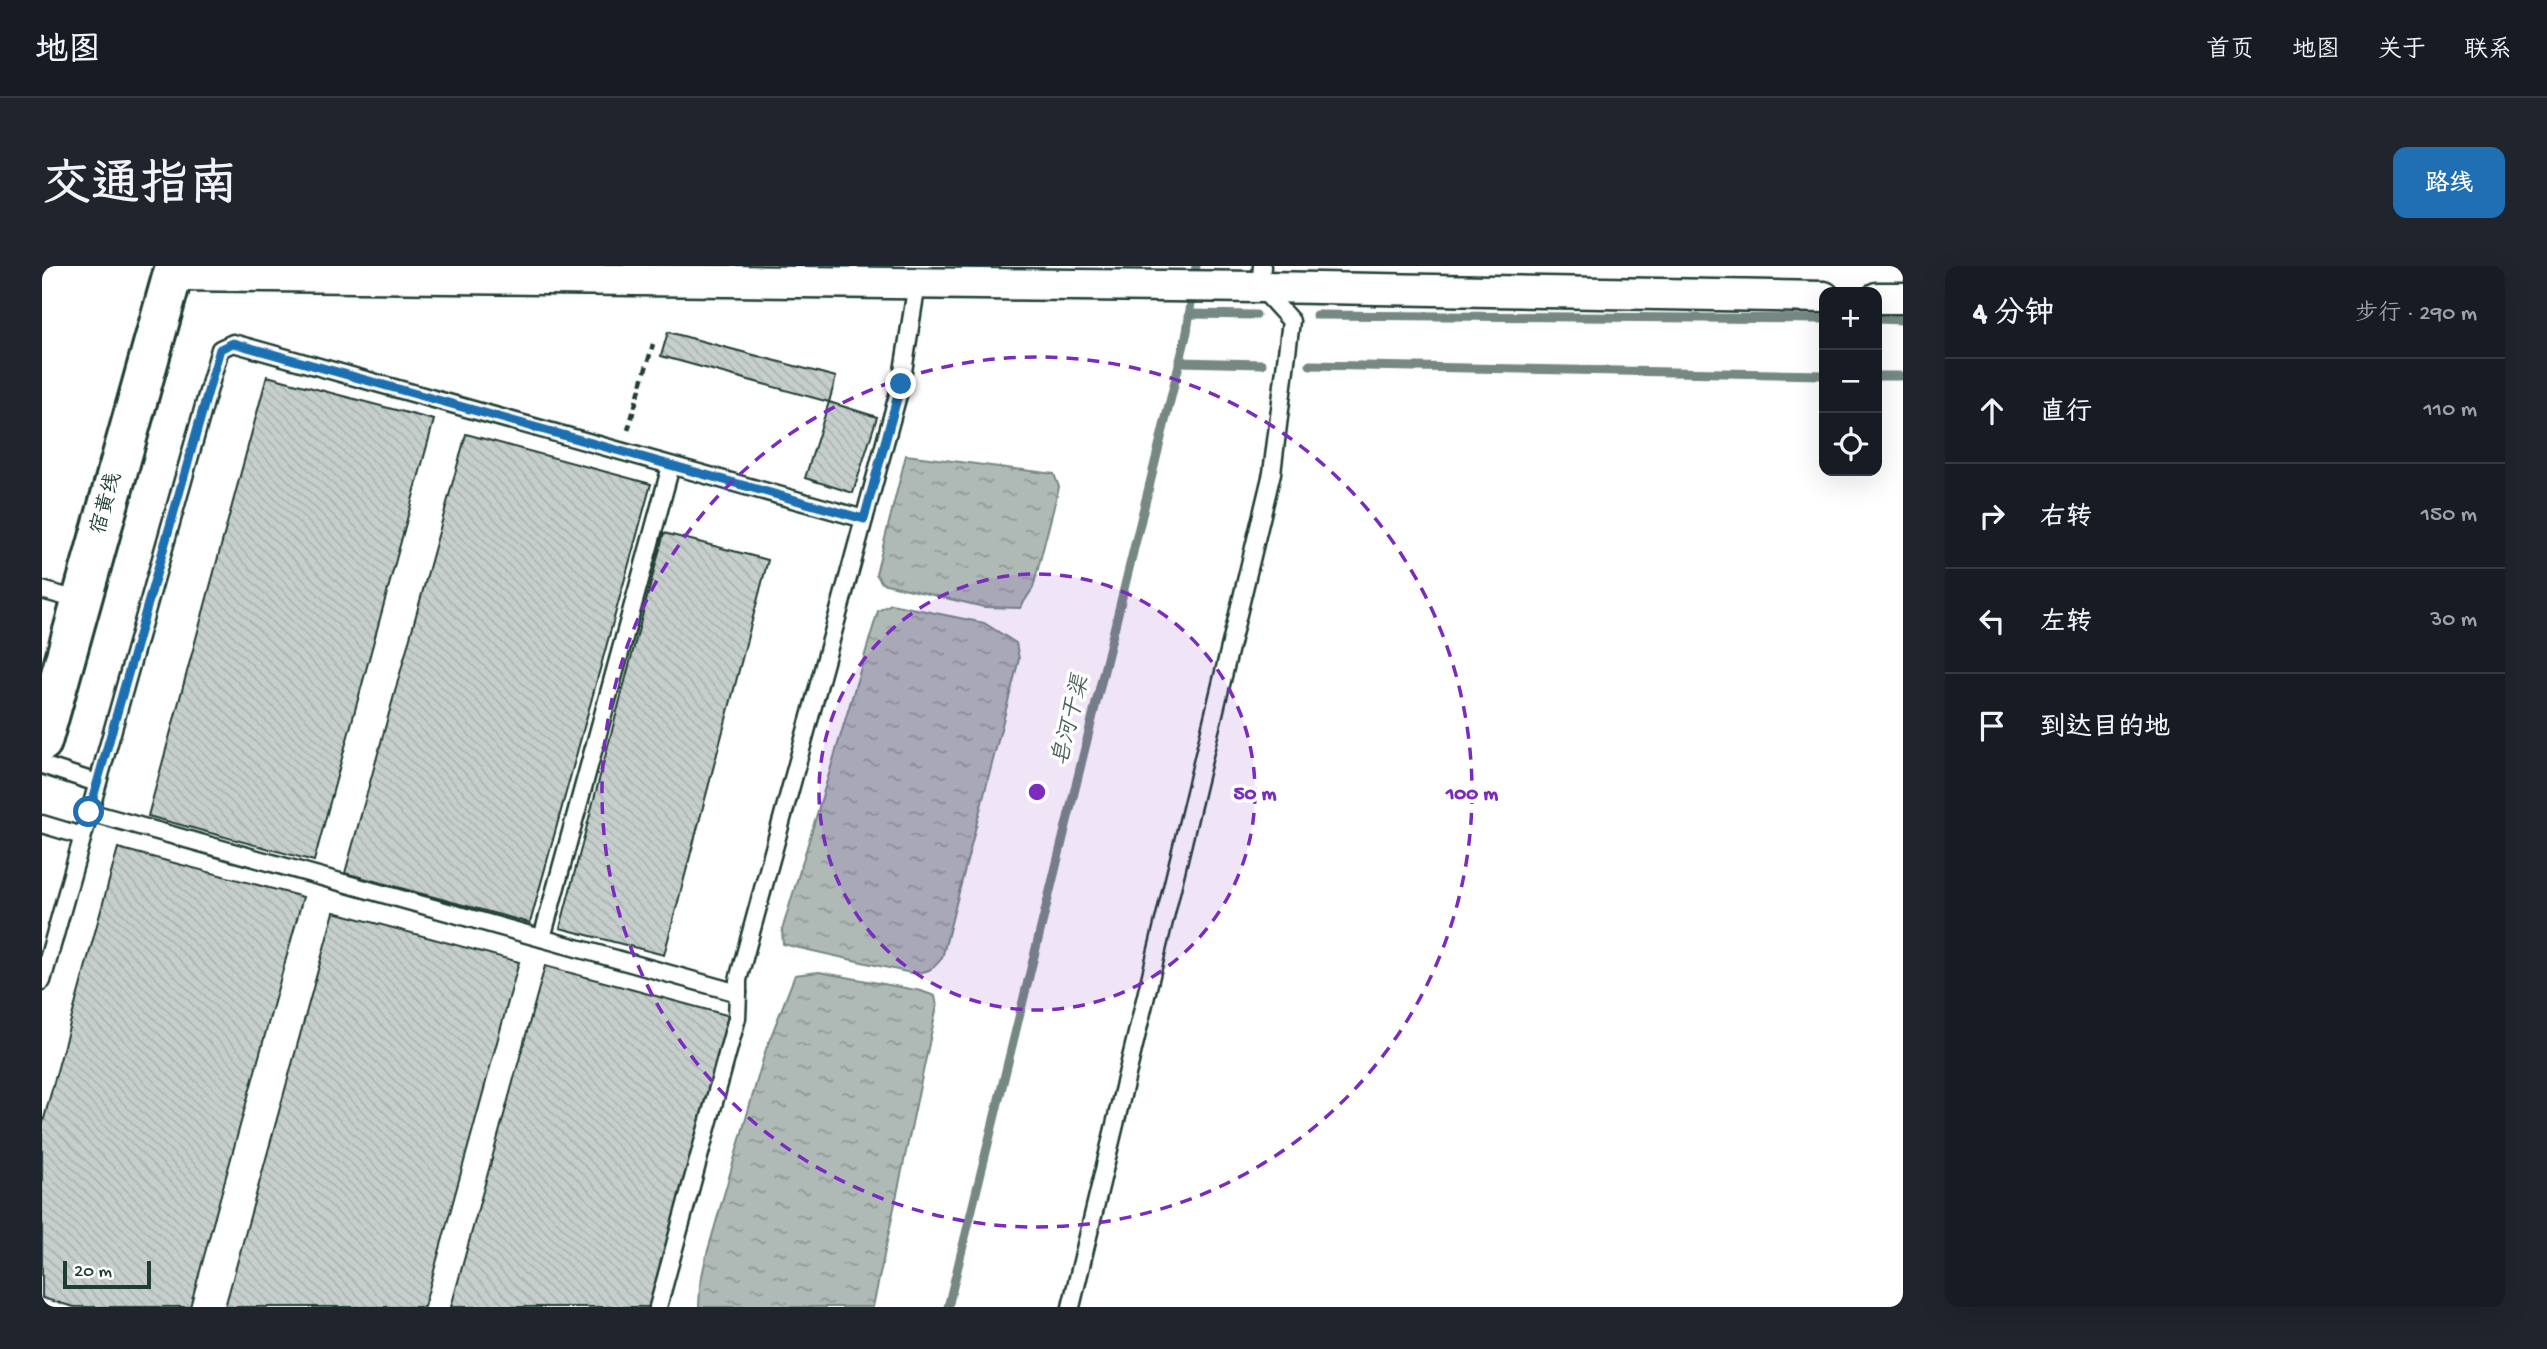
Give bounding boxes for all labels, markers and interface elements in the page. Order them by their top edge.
text: 地图 [35,34,101,72]
text: 首页 [2206,37,2254,66]
text: 地图 [2292,37,2340,66]
text: 关于 [2378,37,2426,66]
text: 联系 [2464,37,2512,66]
button: 路线 [2393,147,2505,218]
text: 交通指南 [42,160,238,218]
map controls [1819,287,1882,476]
button: + [1819,287,1882,350]
text: 4 分钟 [1973,298,2054,333]
text: 步行 · 290 m [2355,301,2477,328]
button: − [1819,350,1882,413]
route end [885,368,916,399]
icon: ahead [1973,392,2011,430]
text: 110 m [2424,397,2477,424]
text: 直行 [2040,399,2092,430]
button: locate [1819,413,1882,476]
street label: 宿黄线 [85,470,129,538]
icon: right [1973,497,2011,535]
text: 150 m [2421,502,2477,529]
text: 右转 [2040,504,2092,535]
icon: left [1973,602,2011,640]
text: 30 m [2430,607,2477,634]
text: 左转 [2040,609,2092,640]
water label: 皂河干渠 [1047,671,1097,769]
icon: arrive [1973,707,2011,745]
text: 到达目的地 [2040,714,2170,745]
centre of rings [1025,780,1049,804]
text: 50 m [1234,783,1277,808]
text: 100 m [1445,783,1498,808]
route start [73,796,104,827]
scale bar [63,1258,150,1290]
text: 20 m [74,1261,112,1284]

